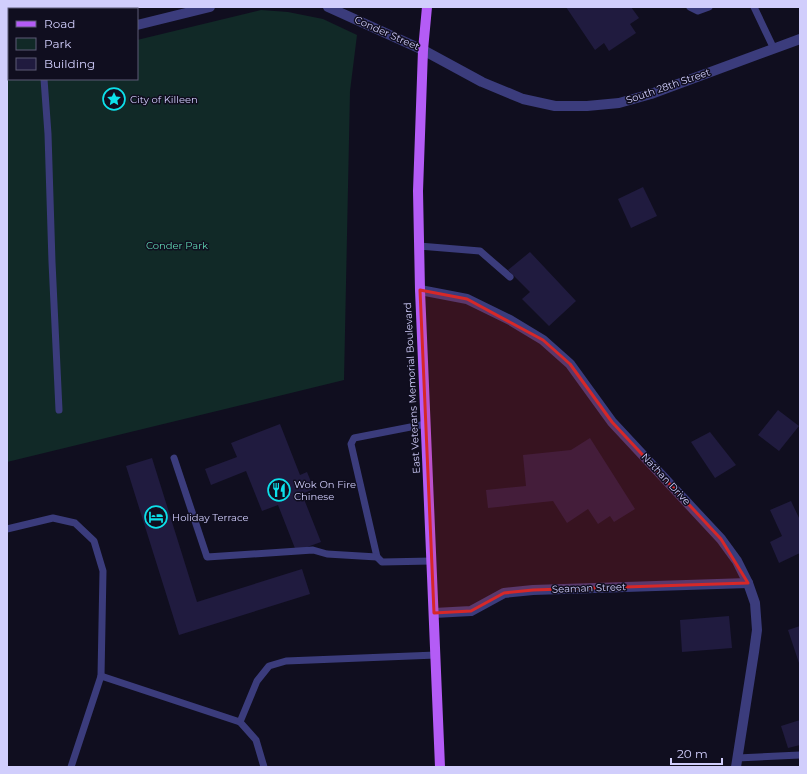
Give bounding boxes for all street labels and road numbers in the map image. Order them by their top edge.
street label: Conder Street [353,13,421,53]
street label: South 28th Street [624,65,712,107]
street label: East Veterans Memorial Boulevard [401,302,423,474]
street label: Nathan Drive [639,450,693,508]
street label: Seaman Street [552,580,626,596]

